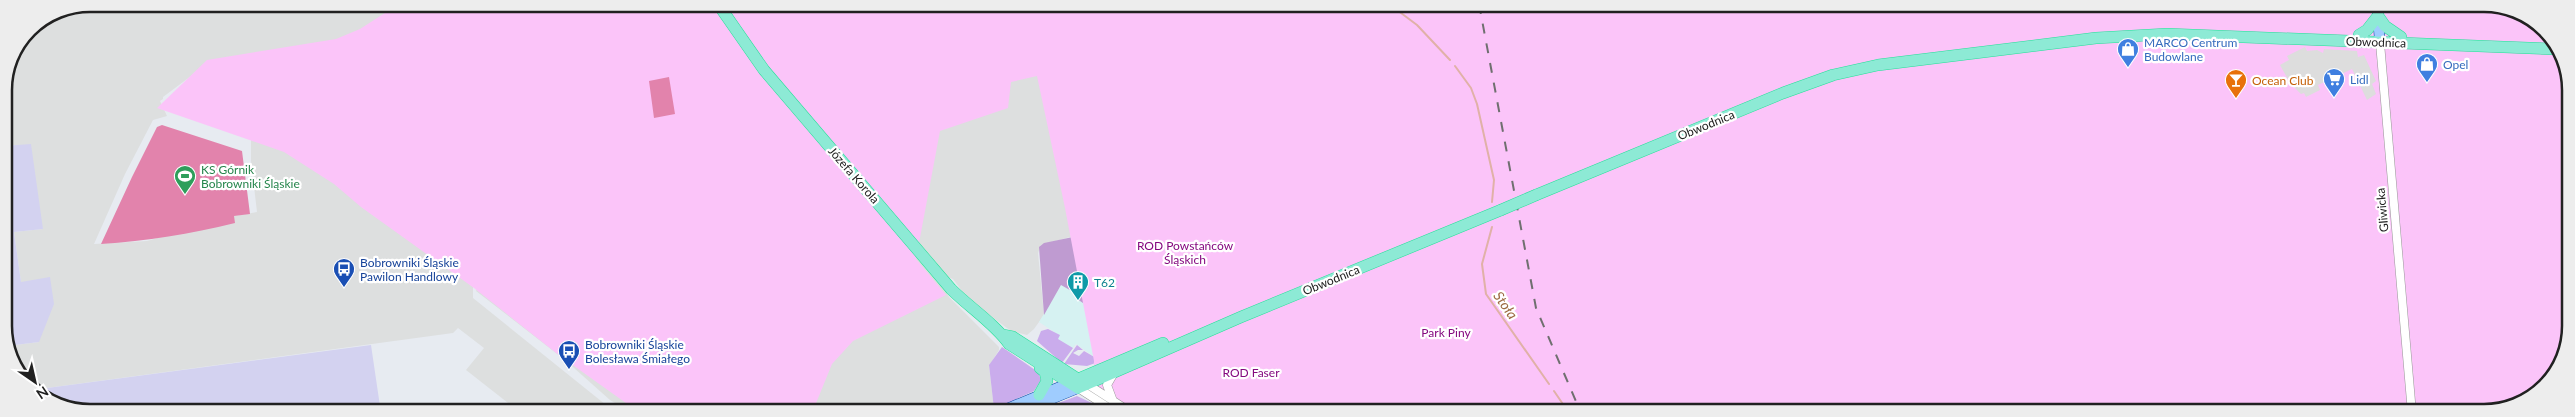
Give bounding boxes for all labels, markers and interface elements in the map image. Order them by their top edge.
street label: Obwodnica [2346,33,2406,51]
place label: MARCO Centrum Budowlane [2144,35,2237,64]
shop icon: MARCO Centrum Budowlane [2116,37,2140,68]
shop icon: Opel [2415,52,2439,83]
place label: Opel [2443,57,2468,72]
supermarket icon: Lidl [2322,67,2346,98]
bar icon: Ocean Club [2224,68,2248,99]
place label: Lidl [2350,72,2369,87]
place label: Ocean Club [2252,73,2314,88]
street label: Obwodnica [1675,107,1737,143]
street label: Józefa Korola [825,144,883,206]
place label: KS Górnik Bobrowniki Śląskie [201,162,300,191]
sports icon: KS Górnik Bobrowniki Śląskie [173,164,197,195]
street label: Gliwicka [2373,187,2391,233]
park label: ROD Powstańców Śląskich [1137,238,1234,267]
place label: Bobrowniki Śląskie Pawilon Handlowy [360,255,459,284]
bus stop icon: Bobrowniki Śląskie Pawilon Handlowy [332,257,356,288]
street label: Obwodnica [1300,262,1362,298]
building icon: T62 [1066,270,1090,301]
place label: T62 [1094,275,1115,290]
water label: Stoła [1490,288,1522,322]
park label: Park Piny [1421,325,1471,340]
place label: Bobrowniki Śląskie Bolesława Śmiałego [585,337,690,366]
bus stop icon: Bobrowniki Śląskie Bolesława Śmiałego [557,339,581,370]
north arrow [10,357,60,407]
park label: ROD Faser [1222,365,1280,380]
text: N [33,383,52,403]

